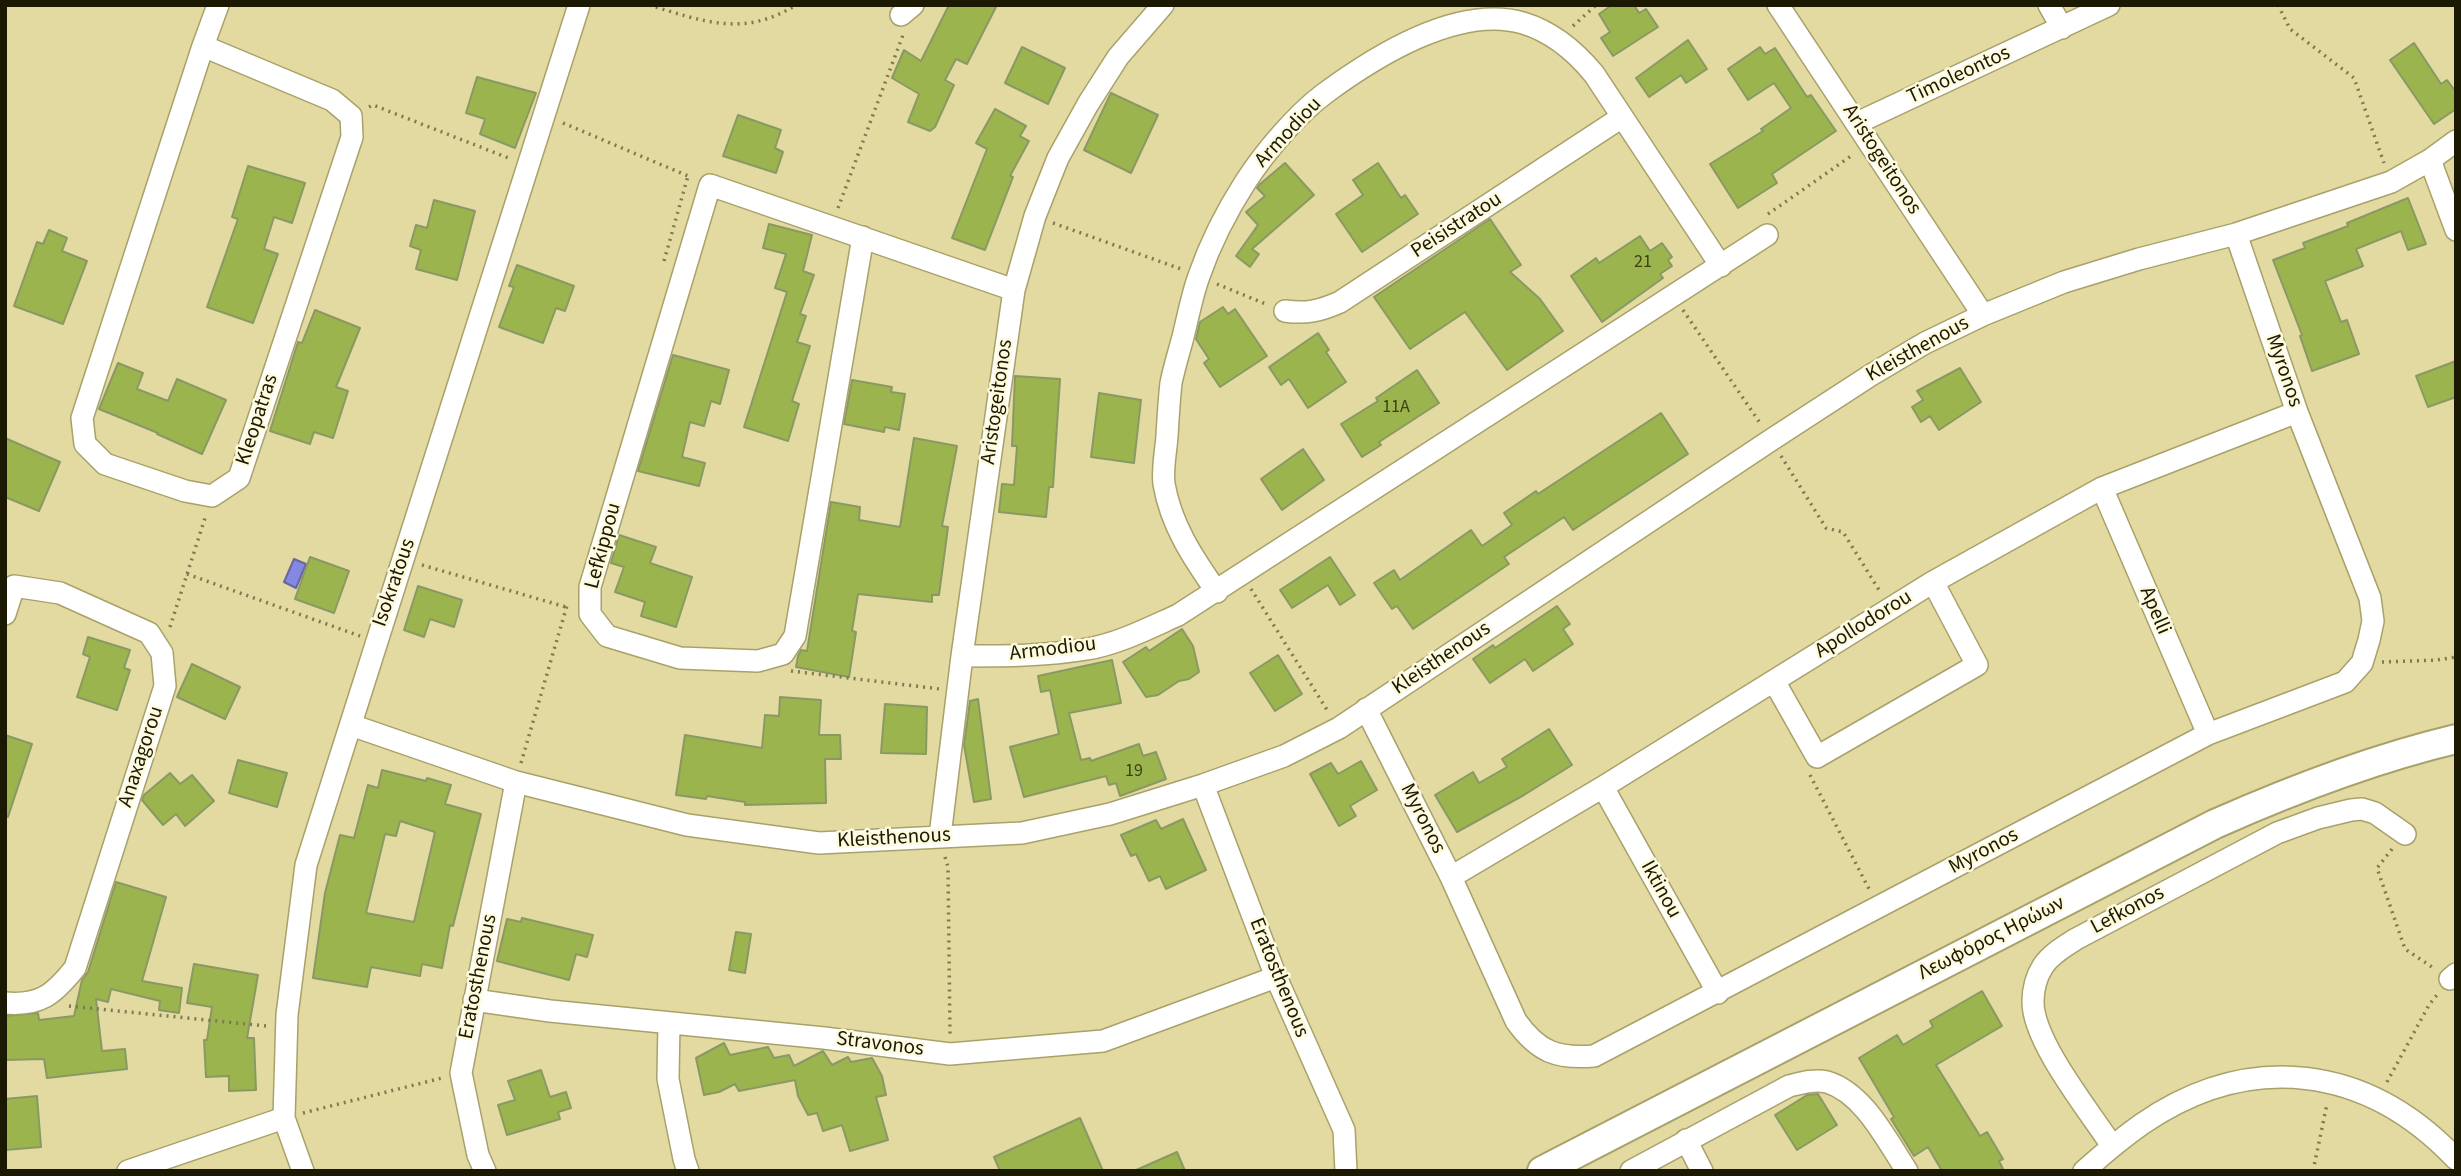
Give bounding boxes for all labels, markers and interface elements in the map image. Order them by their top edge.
street label: Timoleontos [1903,41,2015,111]
street label: Armodiou [1250,93,1328,173]
street label: Aristogeitonos [1836,100,1926,220]
street label: Peisistratou [1407,187,1507,265]
house number: 21 [1634,252,1652,274]
street label: Kleisthenous [1862,311,1974,389]
street label: Myronos [2259,331,2307,411]
street label: Aristogeitonos [977,338,1019,466]
street label: Kleopatras [231,371,285,469]
house number: 11A [1382,397,1410,419]
street label: Lefkippou [580,500,628,592]
street label: Isokratous [368,536,422,630]
street label: Apelli [2133,583,2175,639]
street label: Apollodorou [1811,585,1917,665]
street label: Kleisthenous [1388,617,1496,701]
street label: Armodiou [1008,632,1098,668]
street label: Anaxagorou [114,703,170,811]
house number: 19 [1125,761,1143,783]
street label: Myronos [1394,780,1450,858]
street label: Kleisthenous [837,823,951,855]
street label: Myronos [1945,823,2023,881]
street label: Iktinou [1634,857,1686,923]
street label: Lefkonos [2087,881,2169,941]
street label: Λεωφόρος Ηρώων [1915,891,2069,987]
street label: Eratosthenous [455,912,503,1042]
street label: Eratosthenous [1243,915,1313,1041]
street label: Stravonos [835,1027,925,1063]

